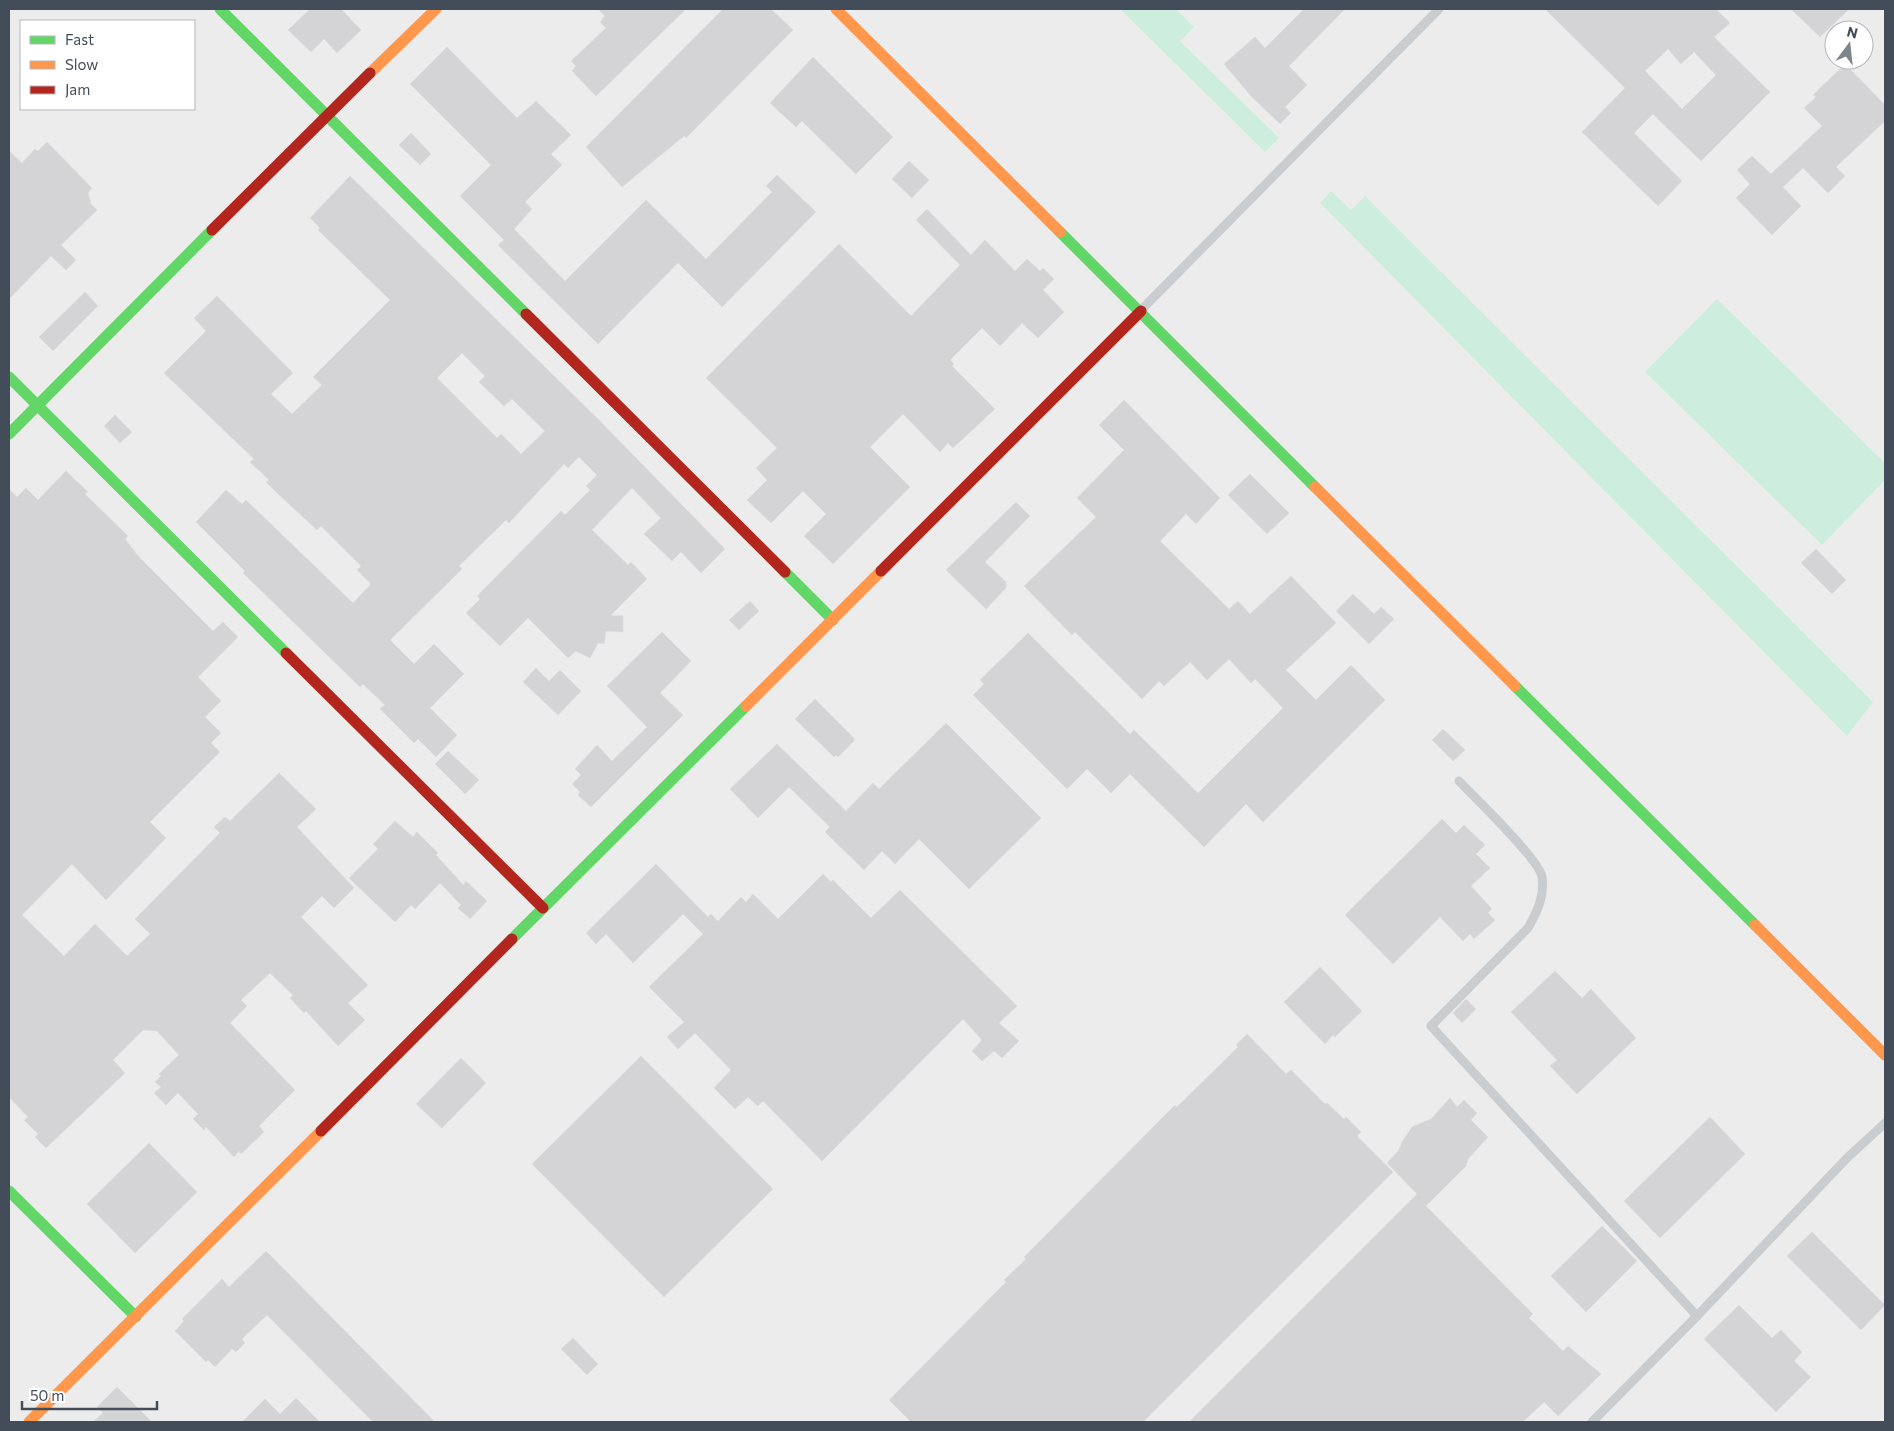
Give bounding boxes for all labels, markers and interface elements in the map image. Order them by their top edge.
legend [20,20,195,110]
north arrow [1824,20,1874,70]
text: N [1845,22,1860,42]
text: Fast [65,30,94,48]
text: Slow [65,55,98,73]
text: Jam [65,80,90,98]
scale bar [22,1378,158,1410]
text: 50 m [30,1386,64,1404]

